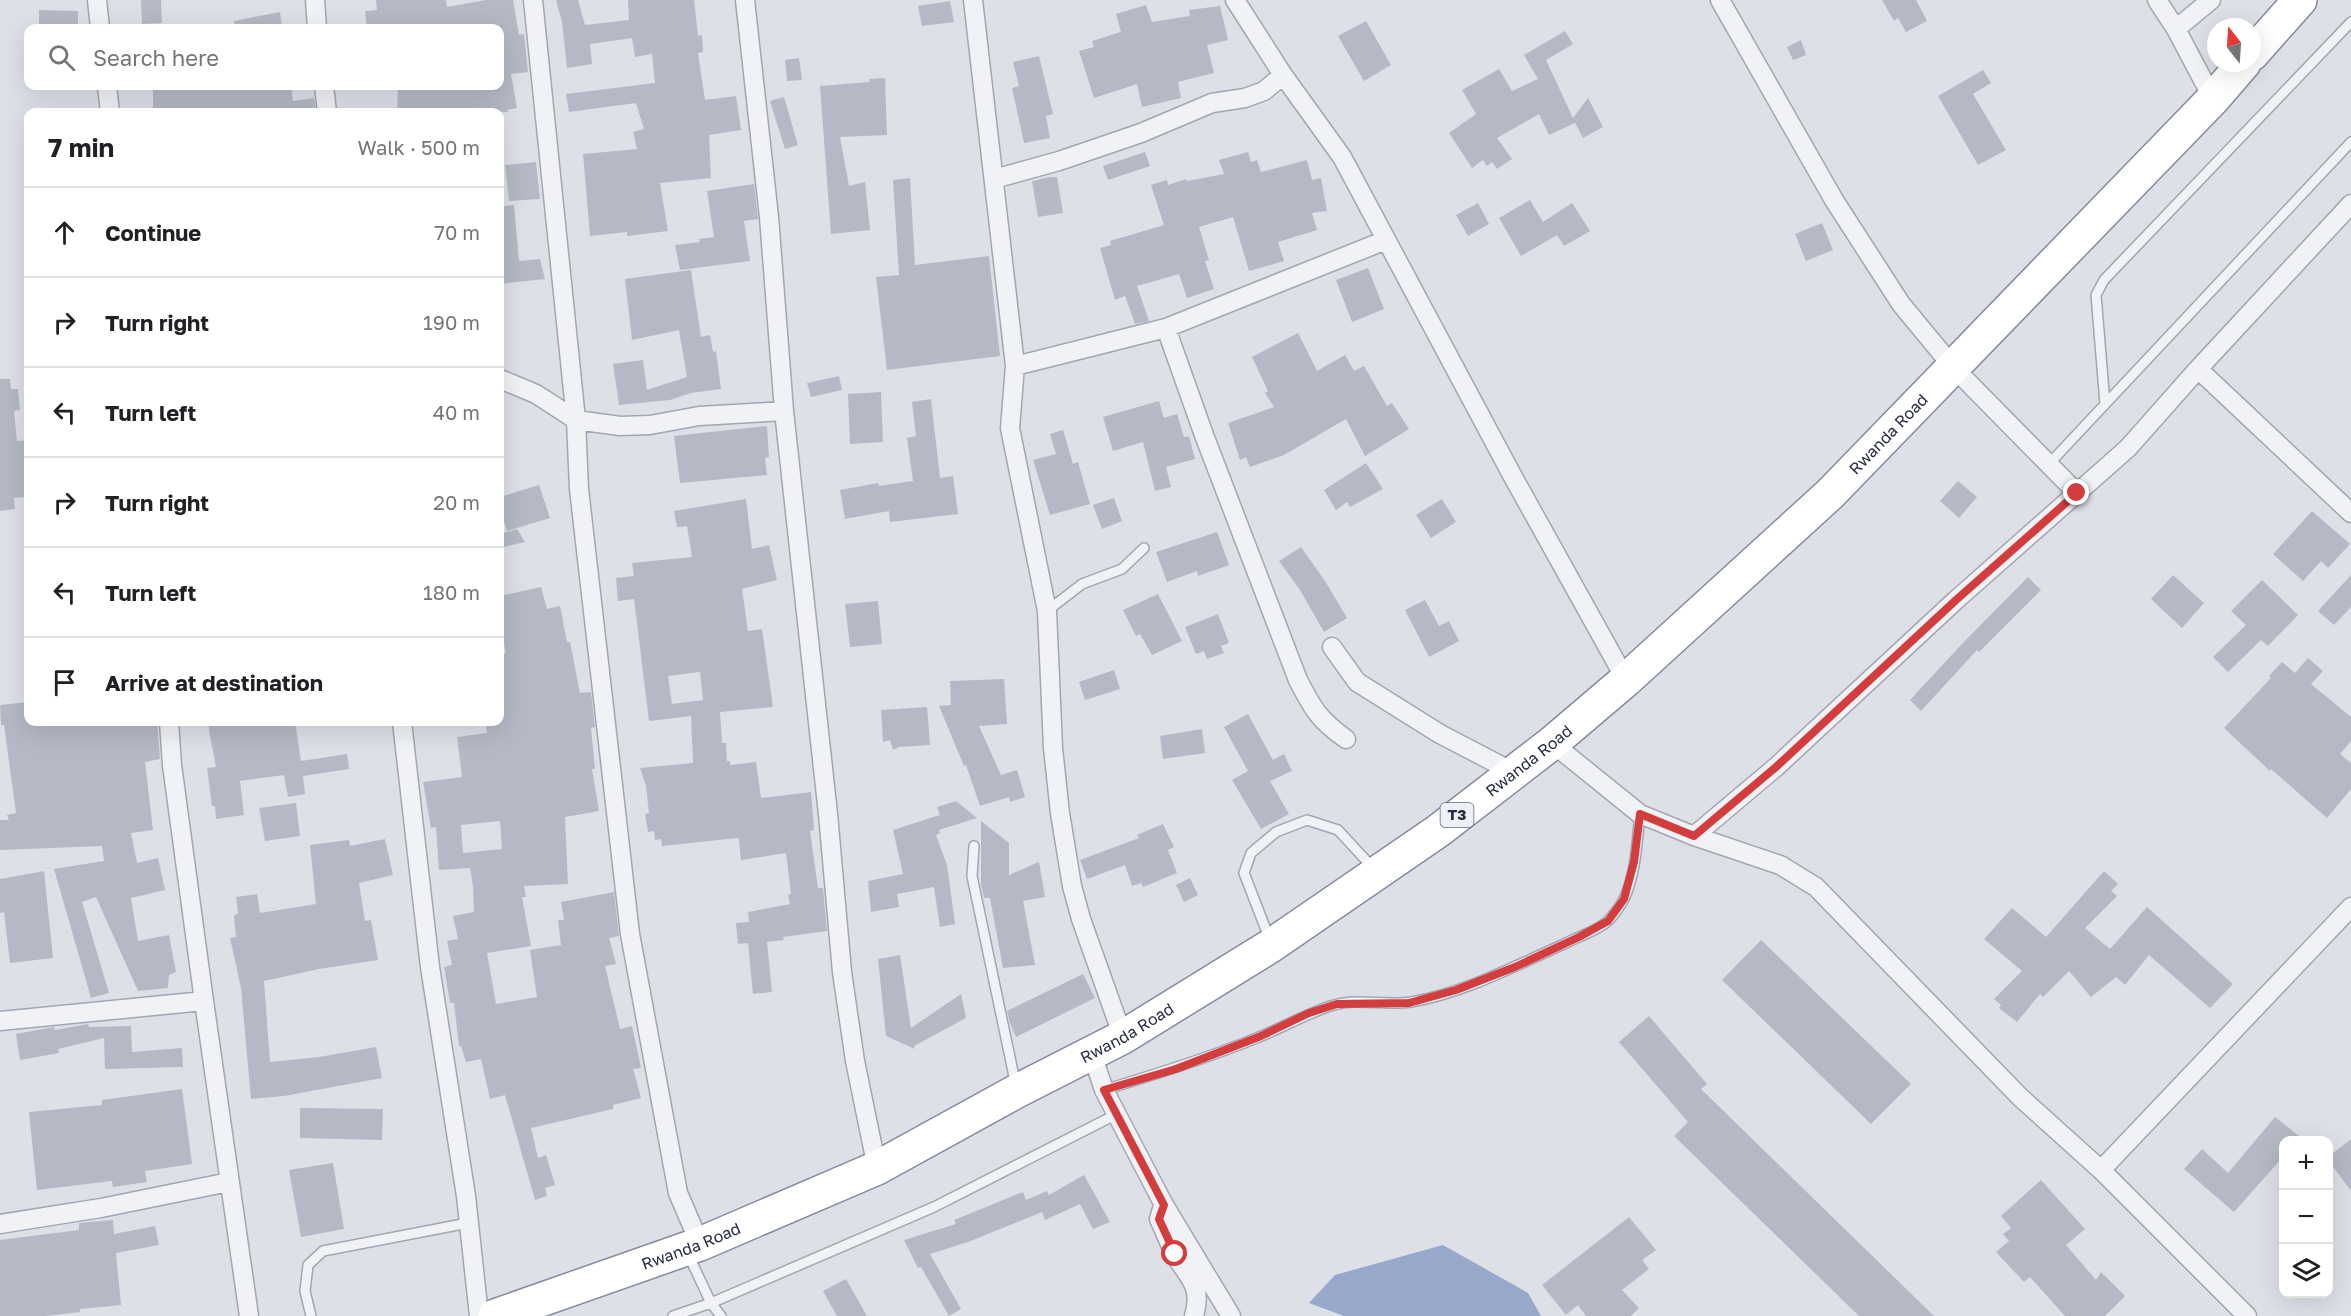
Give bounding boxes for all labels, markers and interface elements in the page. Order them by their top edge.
north arrow [2207,18,2261,72]
search box [24,24,504,90]
icon: search [45,41,78,74]
text: Search here [93,44,219,71]
text: 7 min [48,132,114,163]
text: Walk · 500 m [358,135,480,159]
icon: ahead [48,216,81,249]
text: Continue [105,219,201,246]
text: 70 m [434,220,480,244]
icon: right [48,306,81,339]
text: Turn right [105,309,209,336]
text: 190 m [423,310,480,334]
street label: Rwanda Road [1845,389,1932,478]
icon: left [48,396,81,429]
text: Turn left [105,399,196,426]
text: 40 m [433,400,480,424]
route end [2063,479,2089,505]
icon: right [48,486,81,519]
text: Turn right [105,489,209,516]
text: 20 m [433,490,480,514]
icon: left [48,576,81,609]
text: Turn left [105,579,196,606]
text: 180 m [423,580,480,604]
icon: arrive [48,666,81,699]
text: Arrive at destination [105,669,323,696]
street label: Rwanda Road [1481,720,1576,801]
road number: T3 [1440,803,1474,827]
street label: Rwanda Road [1077,998,1177,1067]
map controls [2279,1136,2333,1298]
button: + [2279,1136,2333,1190]
button: − [2279,1190,2333,1244]
street label: Rwanda Road [639,1218,743,1274]
route start [1161,1240,1187,1266]
button: layers [2279,1244,2333,1298]

